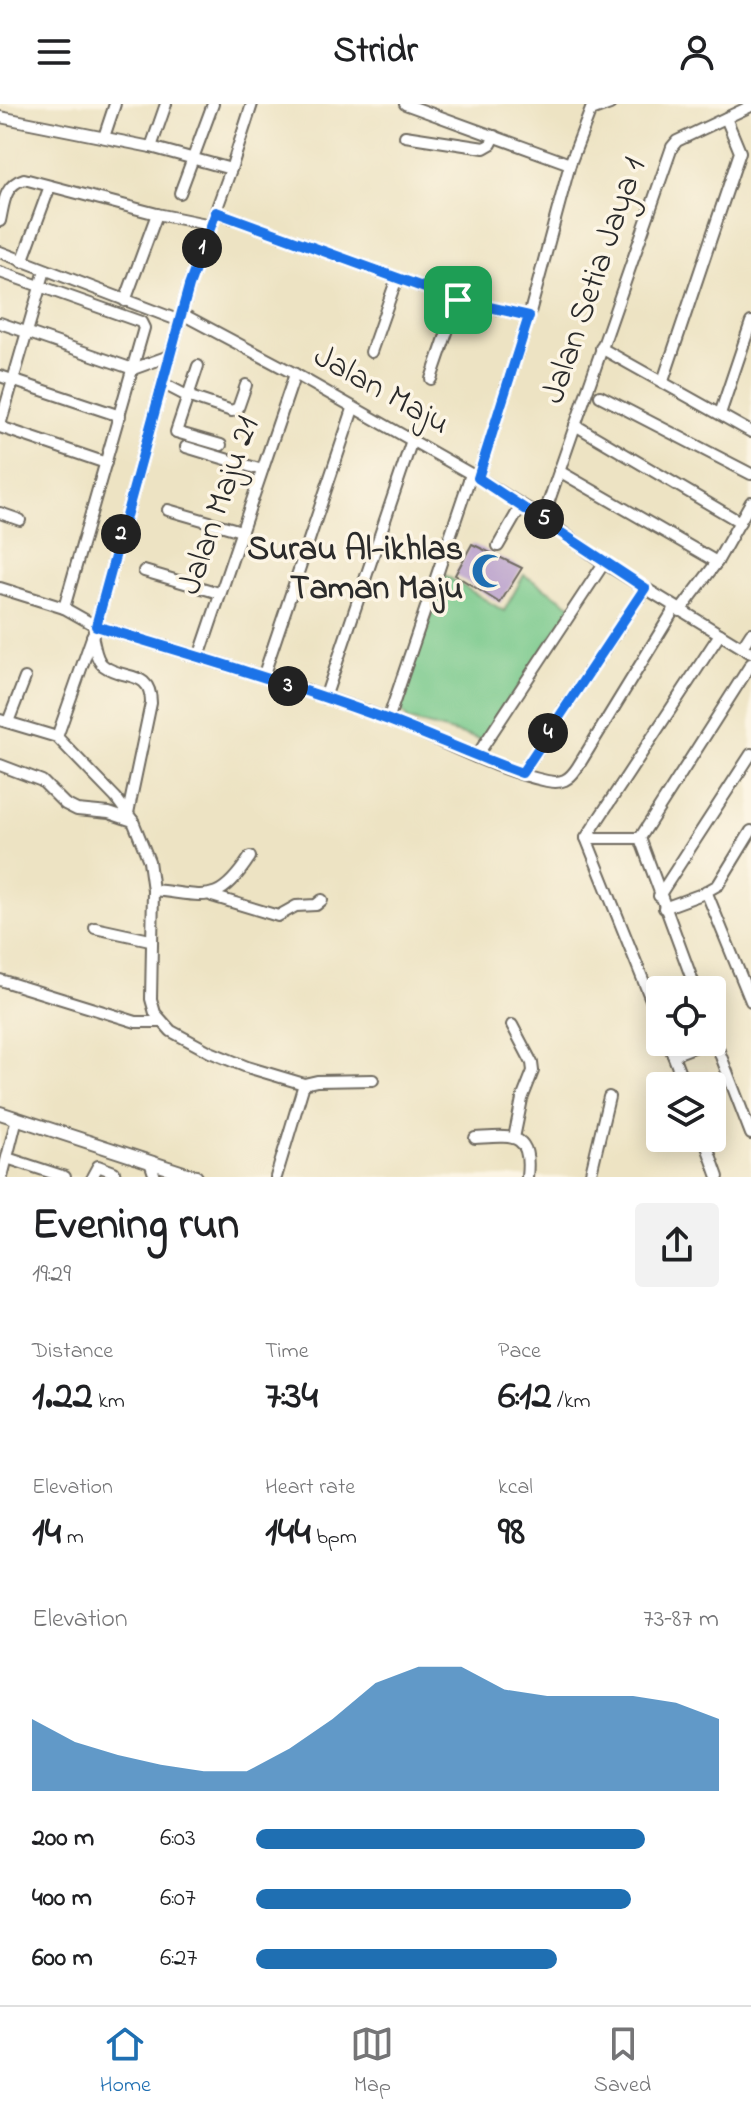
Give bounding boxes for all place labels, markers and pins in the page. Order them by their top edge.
pin: 1 [182,228,222,268]
pin [424,266,492,334]
pin: 5 [524,499,564,539]
pin: 2 [101,514,141,554]
place label: Surau Al-ikhlas Taman Maju [247,526,463,615]
mosque icon: Surau Al-ikhlas Taman Maju [470,552,508,590]
pin: 3 [268,666,308,706]
pin: 4 [528,713,568,753]

